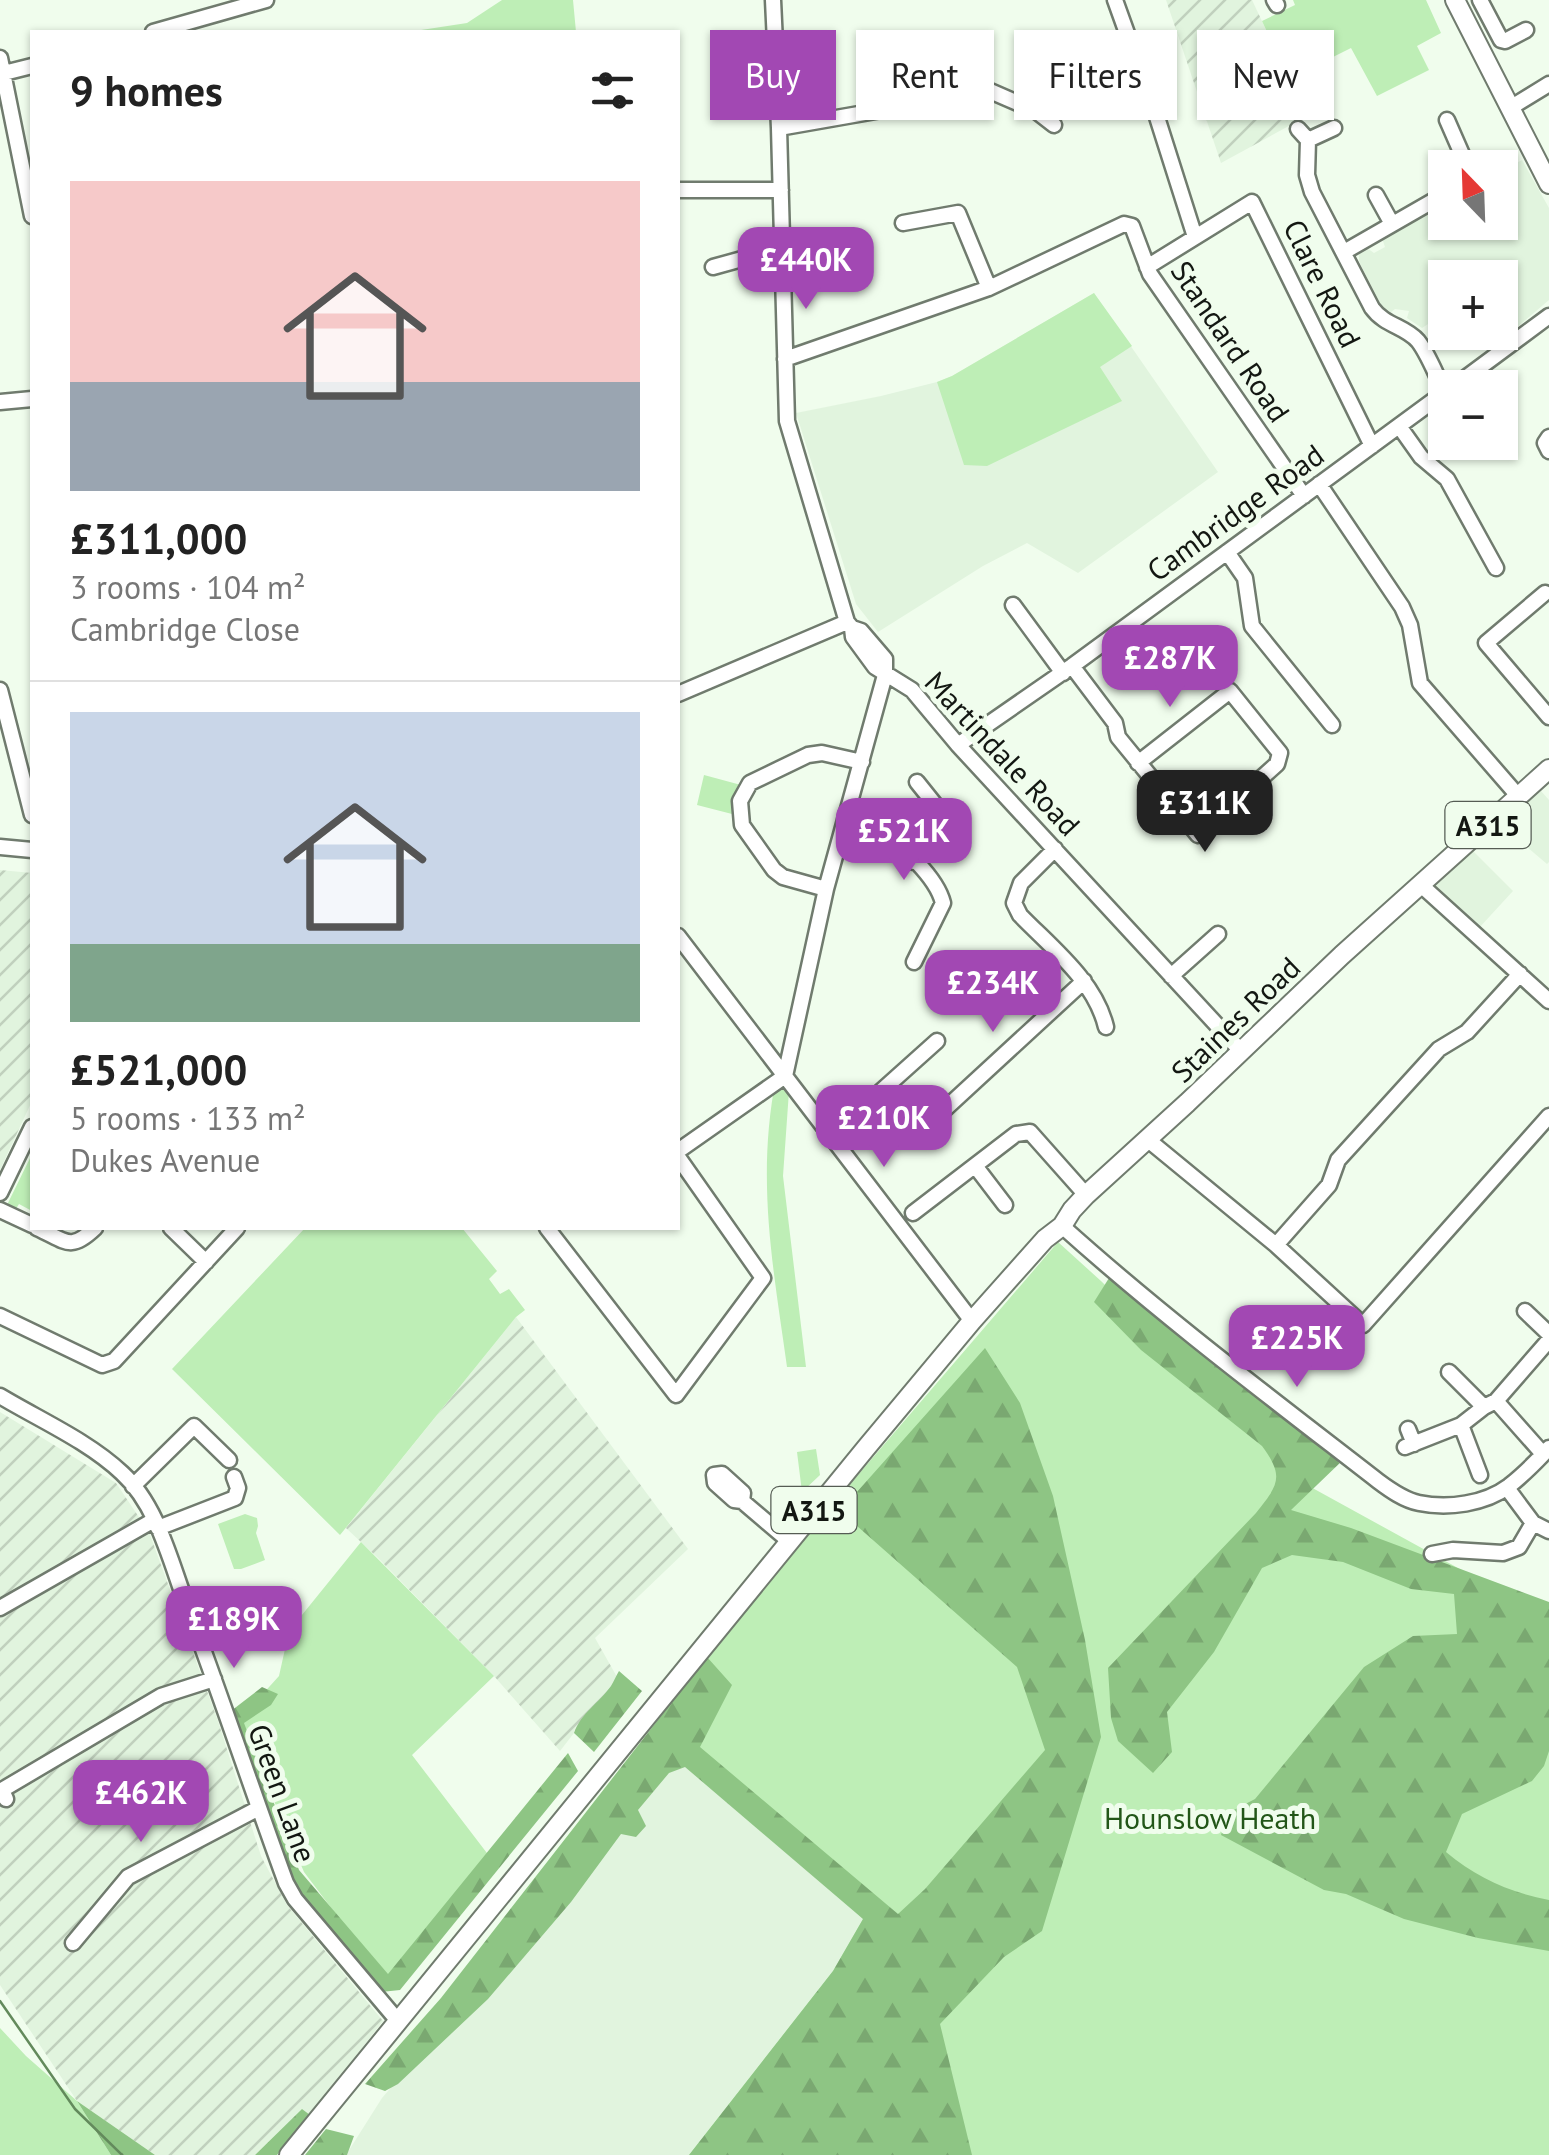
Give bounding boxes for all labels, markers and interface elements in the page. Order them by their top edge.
chip: Buy [710,30,836,120]
chip: Rent [856,30,994,120]
chip: Filters [1014,30,1177,120]
chip: New [1197,30,1334,120]
text: 9 homes [70,63,223,118]
icon: filters [585,63,640,118]
north arrow [1428,150,1518,240]
map controls [1428,150,1518,460]
street label: Clare Road [1275,213,1371,353]
pin: £440K [736,227,876,312]
text: £440K [760,238,852,280]
icon: home [265,246,445,426]
street label: Standard Road [1163,253,1299,429]
button: + [1428,260,1518,350]
button: − [1428,370,1518,460]
street label: Cambridge Road [1139,435,1331,589]
text: £311,000 [70,511,247,566]
text: 3 rooms · 104 m² [70,566,306,608]
text: Cambridge Close [70,608,300,650]
pin: £287K [1100,625,1240,710]
text: £287K [1124,636,1216,678]
street label: Martindale Road [917,663,1089,843]
pin: £311K [1135,770,1275,855]
icon: home [265,777,445,957]
text: £311K [1159,781,1251,823]
pin: £521K [834,798,974,883]
road number: A315 [1446,802,1530,848]
text: £521K [858,809,950,851]
street label: Staines Road [1162,948,1308,1090]
pin: £234K [923,950,1063,1035]
text: £234K [947,961,1039,1003]
text: £521,000 [70,1042,247,1097]
pin: £210K [814,1085,954,1170]
text: £210K [838,1096,930,1138]
text: 5 rooms · 133 m² [70,1097,306,1139]
text: Dukes Avenue [70,1139,260,1181]
pin: £225K [1227,1305,1367,1390]
text: £225K [1251,1316,1343,1358]
road number: A315 [772,1487,856,1533]
pin: £189K [164,1586,304,1671]
text: £189K [188,1597,280,1639]
street label: Green Lane [240,1718,326,1868]
pin: £462K [71,1760,211,1845]
text: £462K [95,1771,187,1813]
park label: Hounslow Heath [1104,1798,1316,1837]

